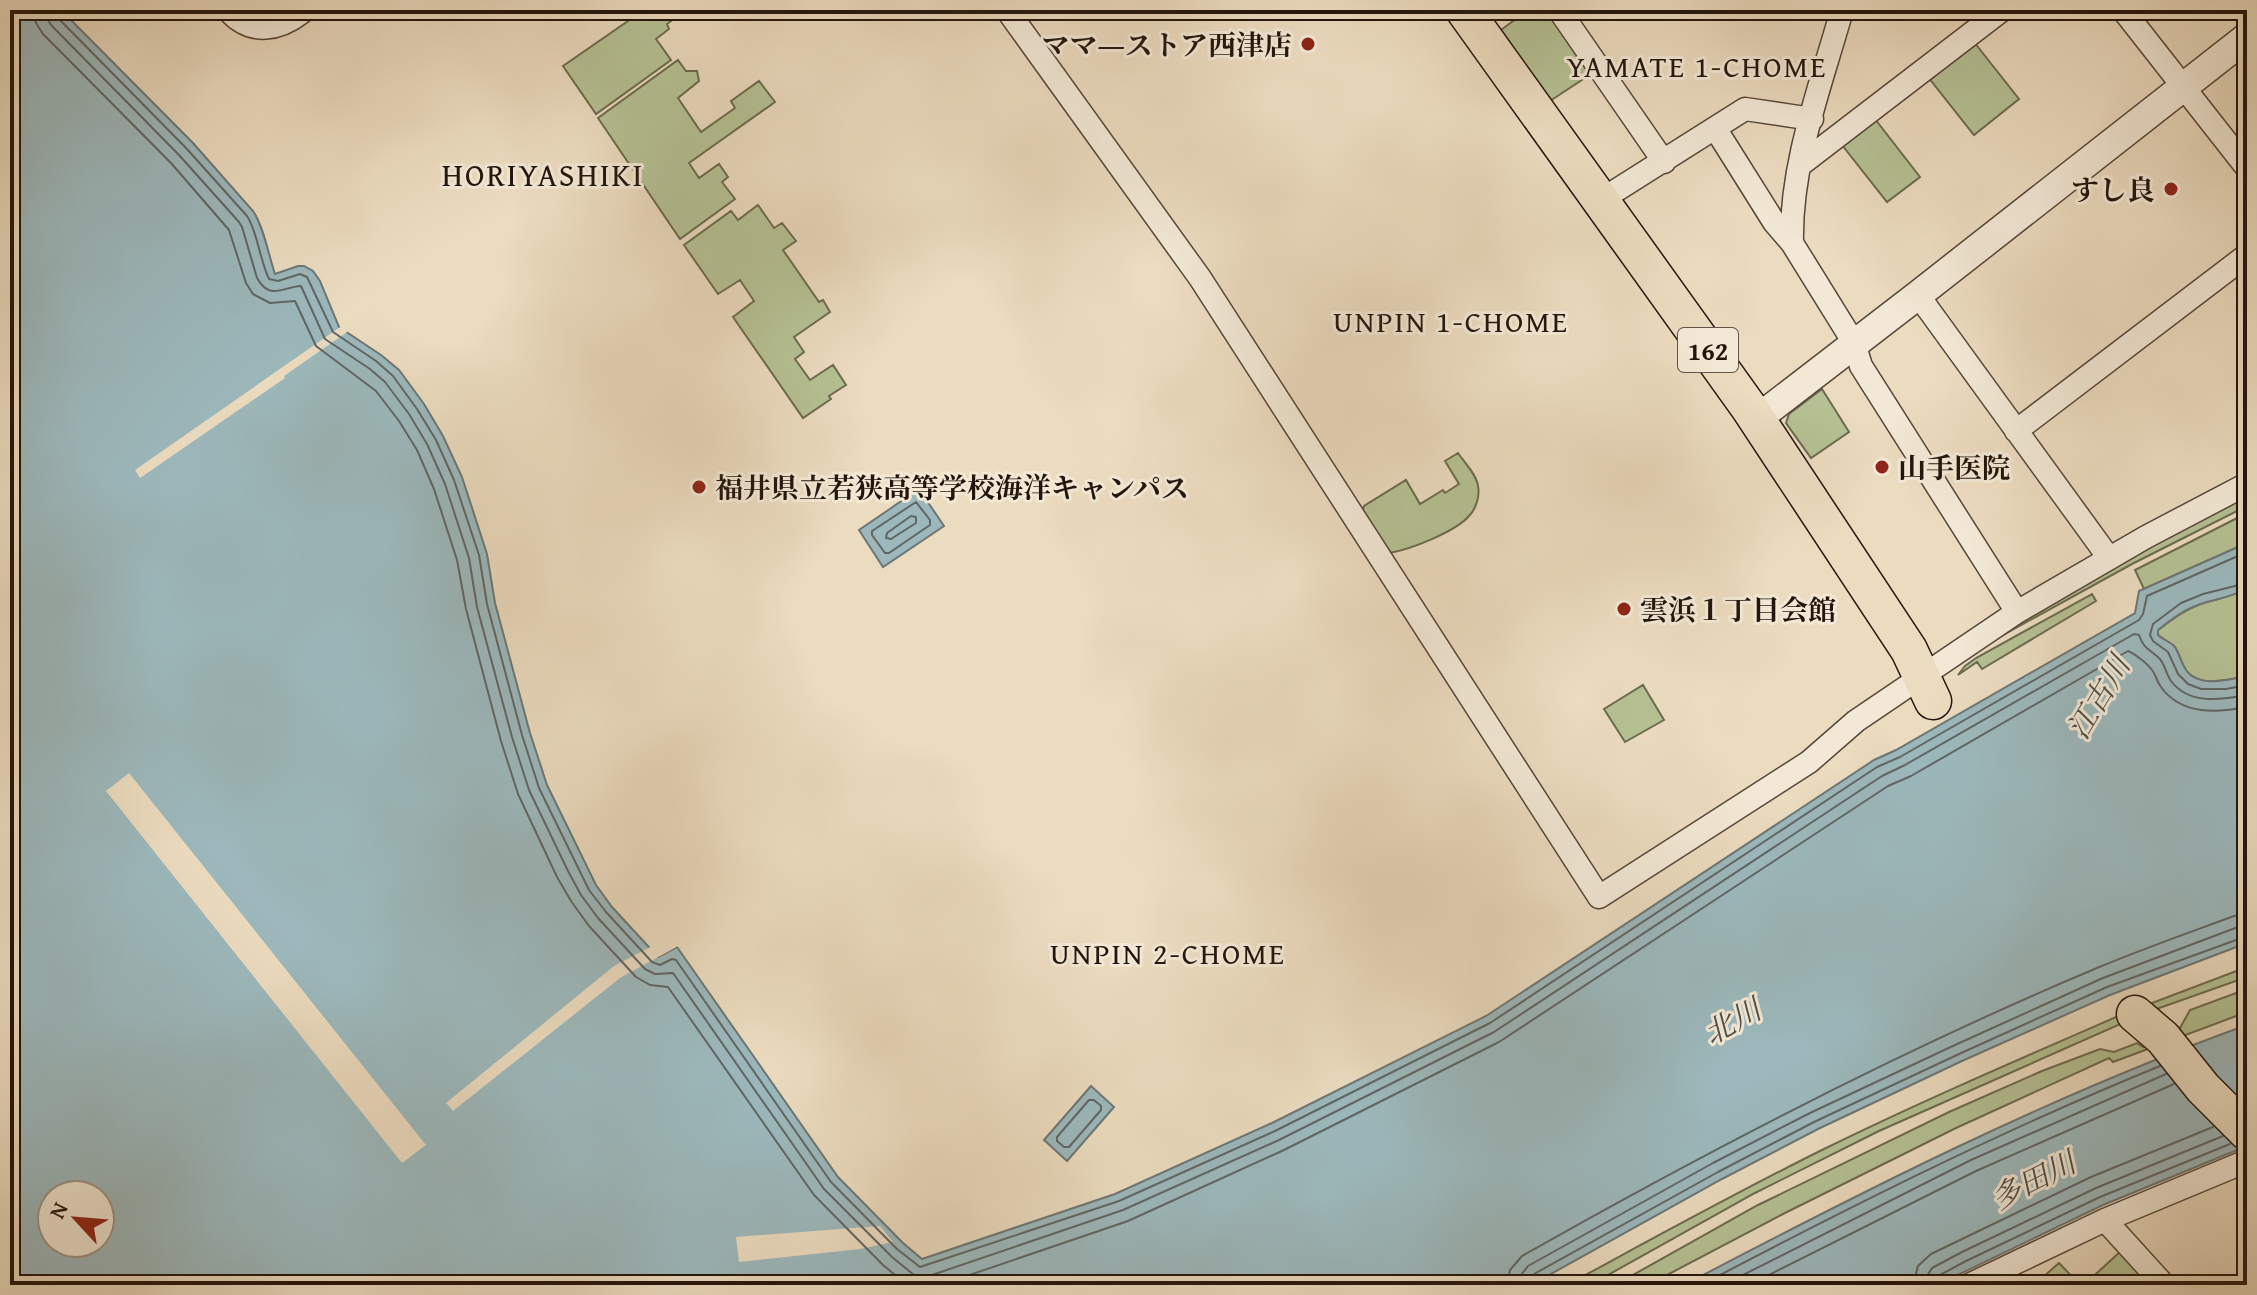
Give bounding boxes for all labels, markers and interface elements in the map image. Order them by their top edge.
place label: ママ―ストア西津店 [1041,24,1292,65]
marker: ママ―ストア西津店 [1299,35,1317,53]
district label: YAMATE 1-CHOME [1567,44,1827,88]
district label: HORIYASHIKI [442,151,644,198]
place label: すし良 [2071,169,2155,210]
marker: すし良 [2162,180,2180,198]
district label: UNPIN 1-CHOME [1333,299,1569,343]
road number: 162 [1678,328,1738,372]
place label: 山手医院 [1898,447,2010,488]
marker: 山手医院 [1873,458,1891,476]
place label: 福井県立若狭高等学校海洋キャンパス [715,467,1189,508]
marker: 福井県立若狭高等学校海洋キャンパス [690,478,708,496]
place label: 雲浜１丁目会館 [1640,589,1836,630]
marker: 雲浜１丁目会館 [1615,600,1633,618]
water label: 江古川 [2056,645,2142,747]
district label: UNPIN 2-CHOME [1050,931,1286,975]
water label: 北川 [1695,986,1772,1055]
water label: 多田川 [1983,1139,2086,1220]
north arrow [36,1179,116,1259]
text: N [40,1196,76,1224]

